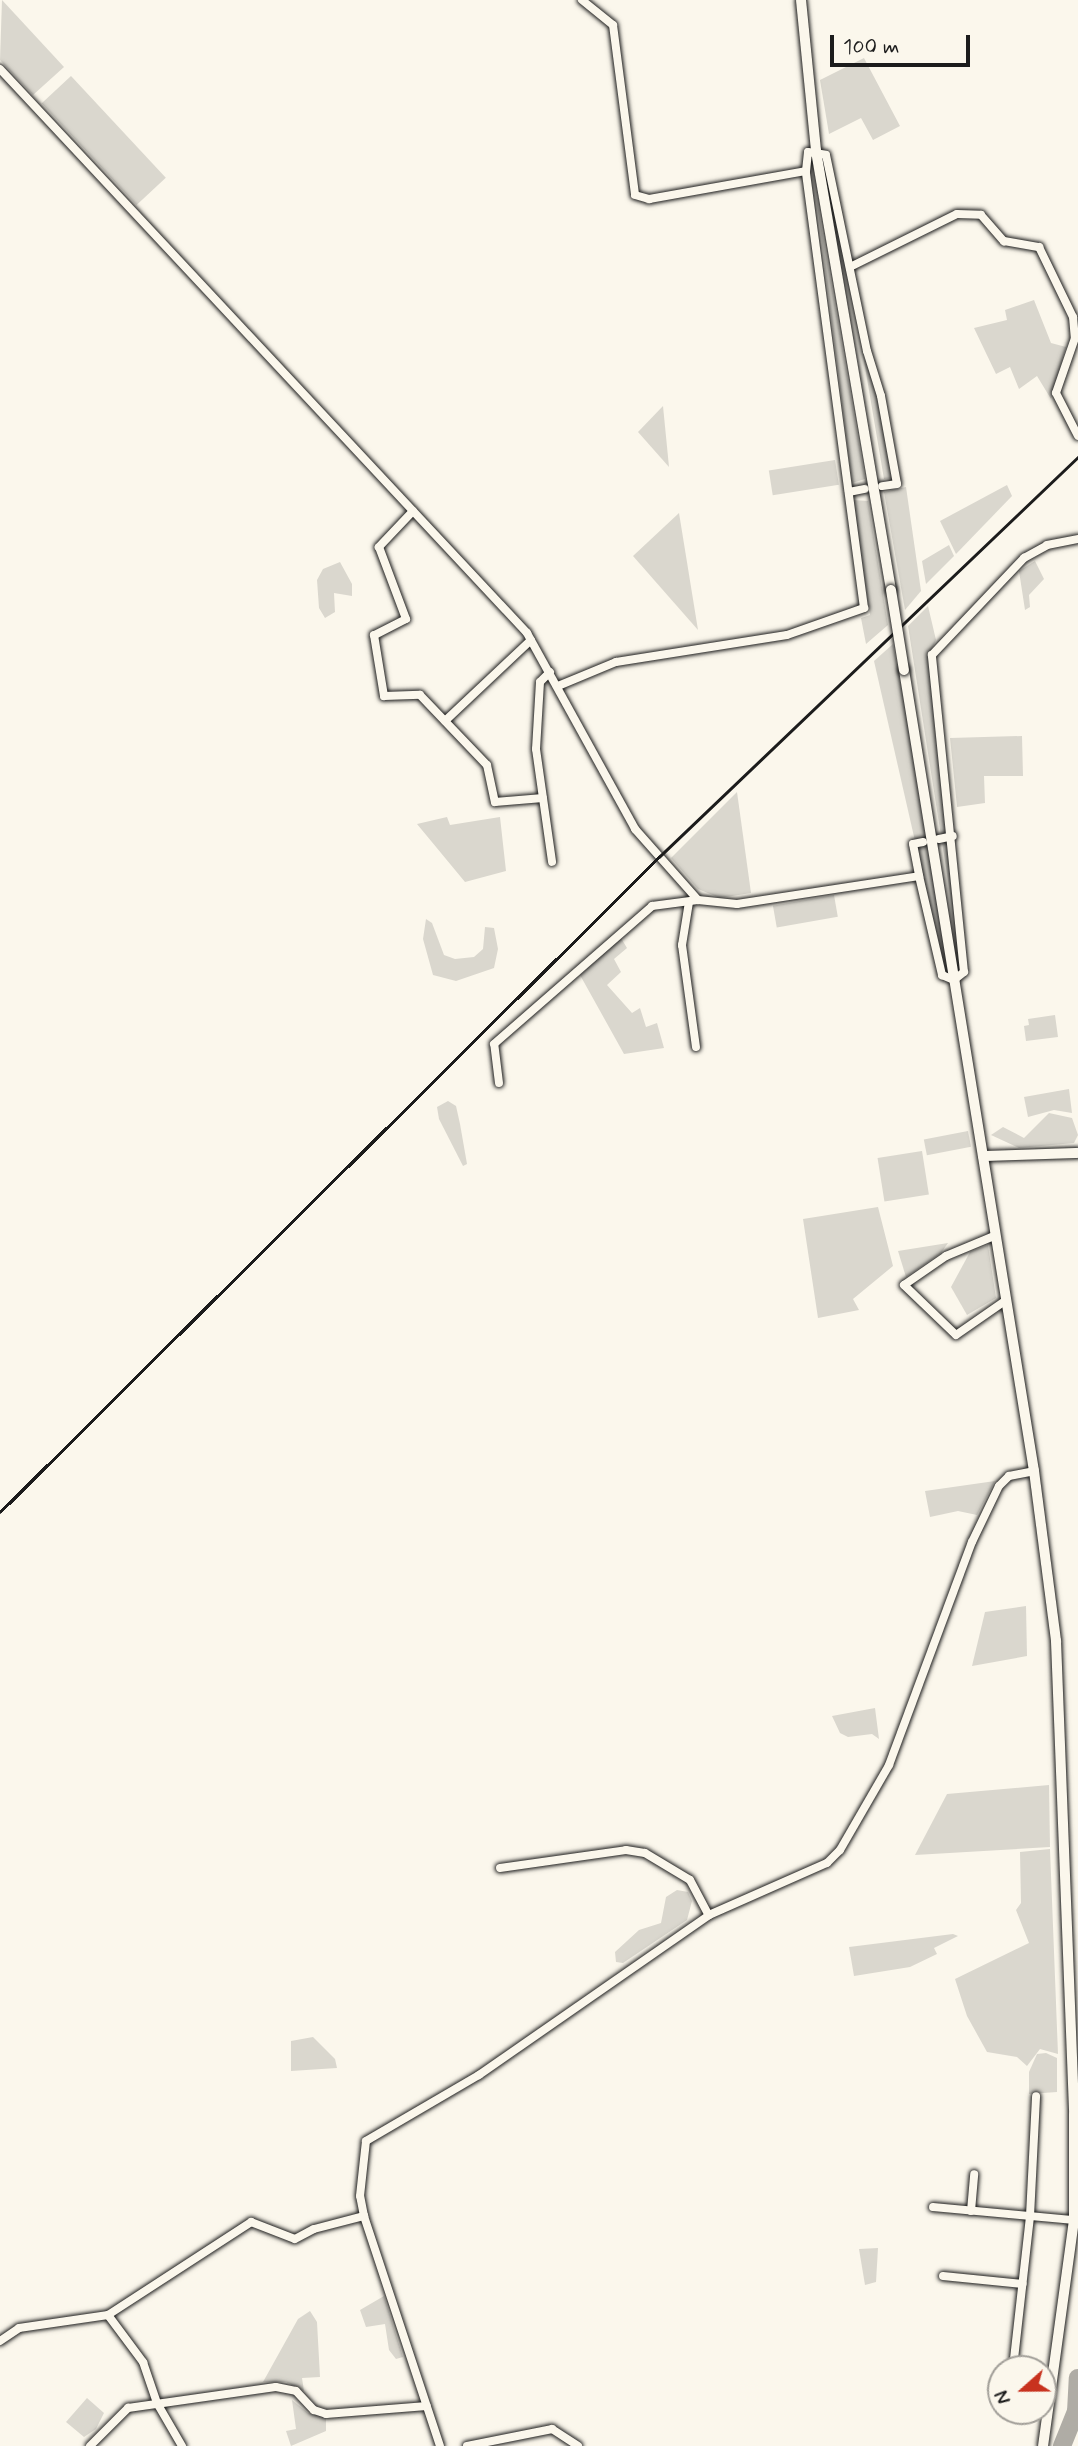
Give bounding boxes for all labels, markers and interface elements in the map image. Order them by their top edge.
scale bar [833,21,973,65]
text: 100 m [843,33,899,61]
north arrow [987,2355,1057,2425]
text: N [990,2387,1018,2407]

